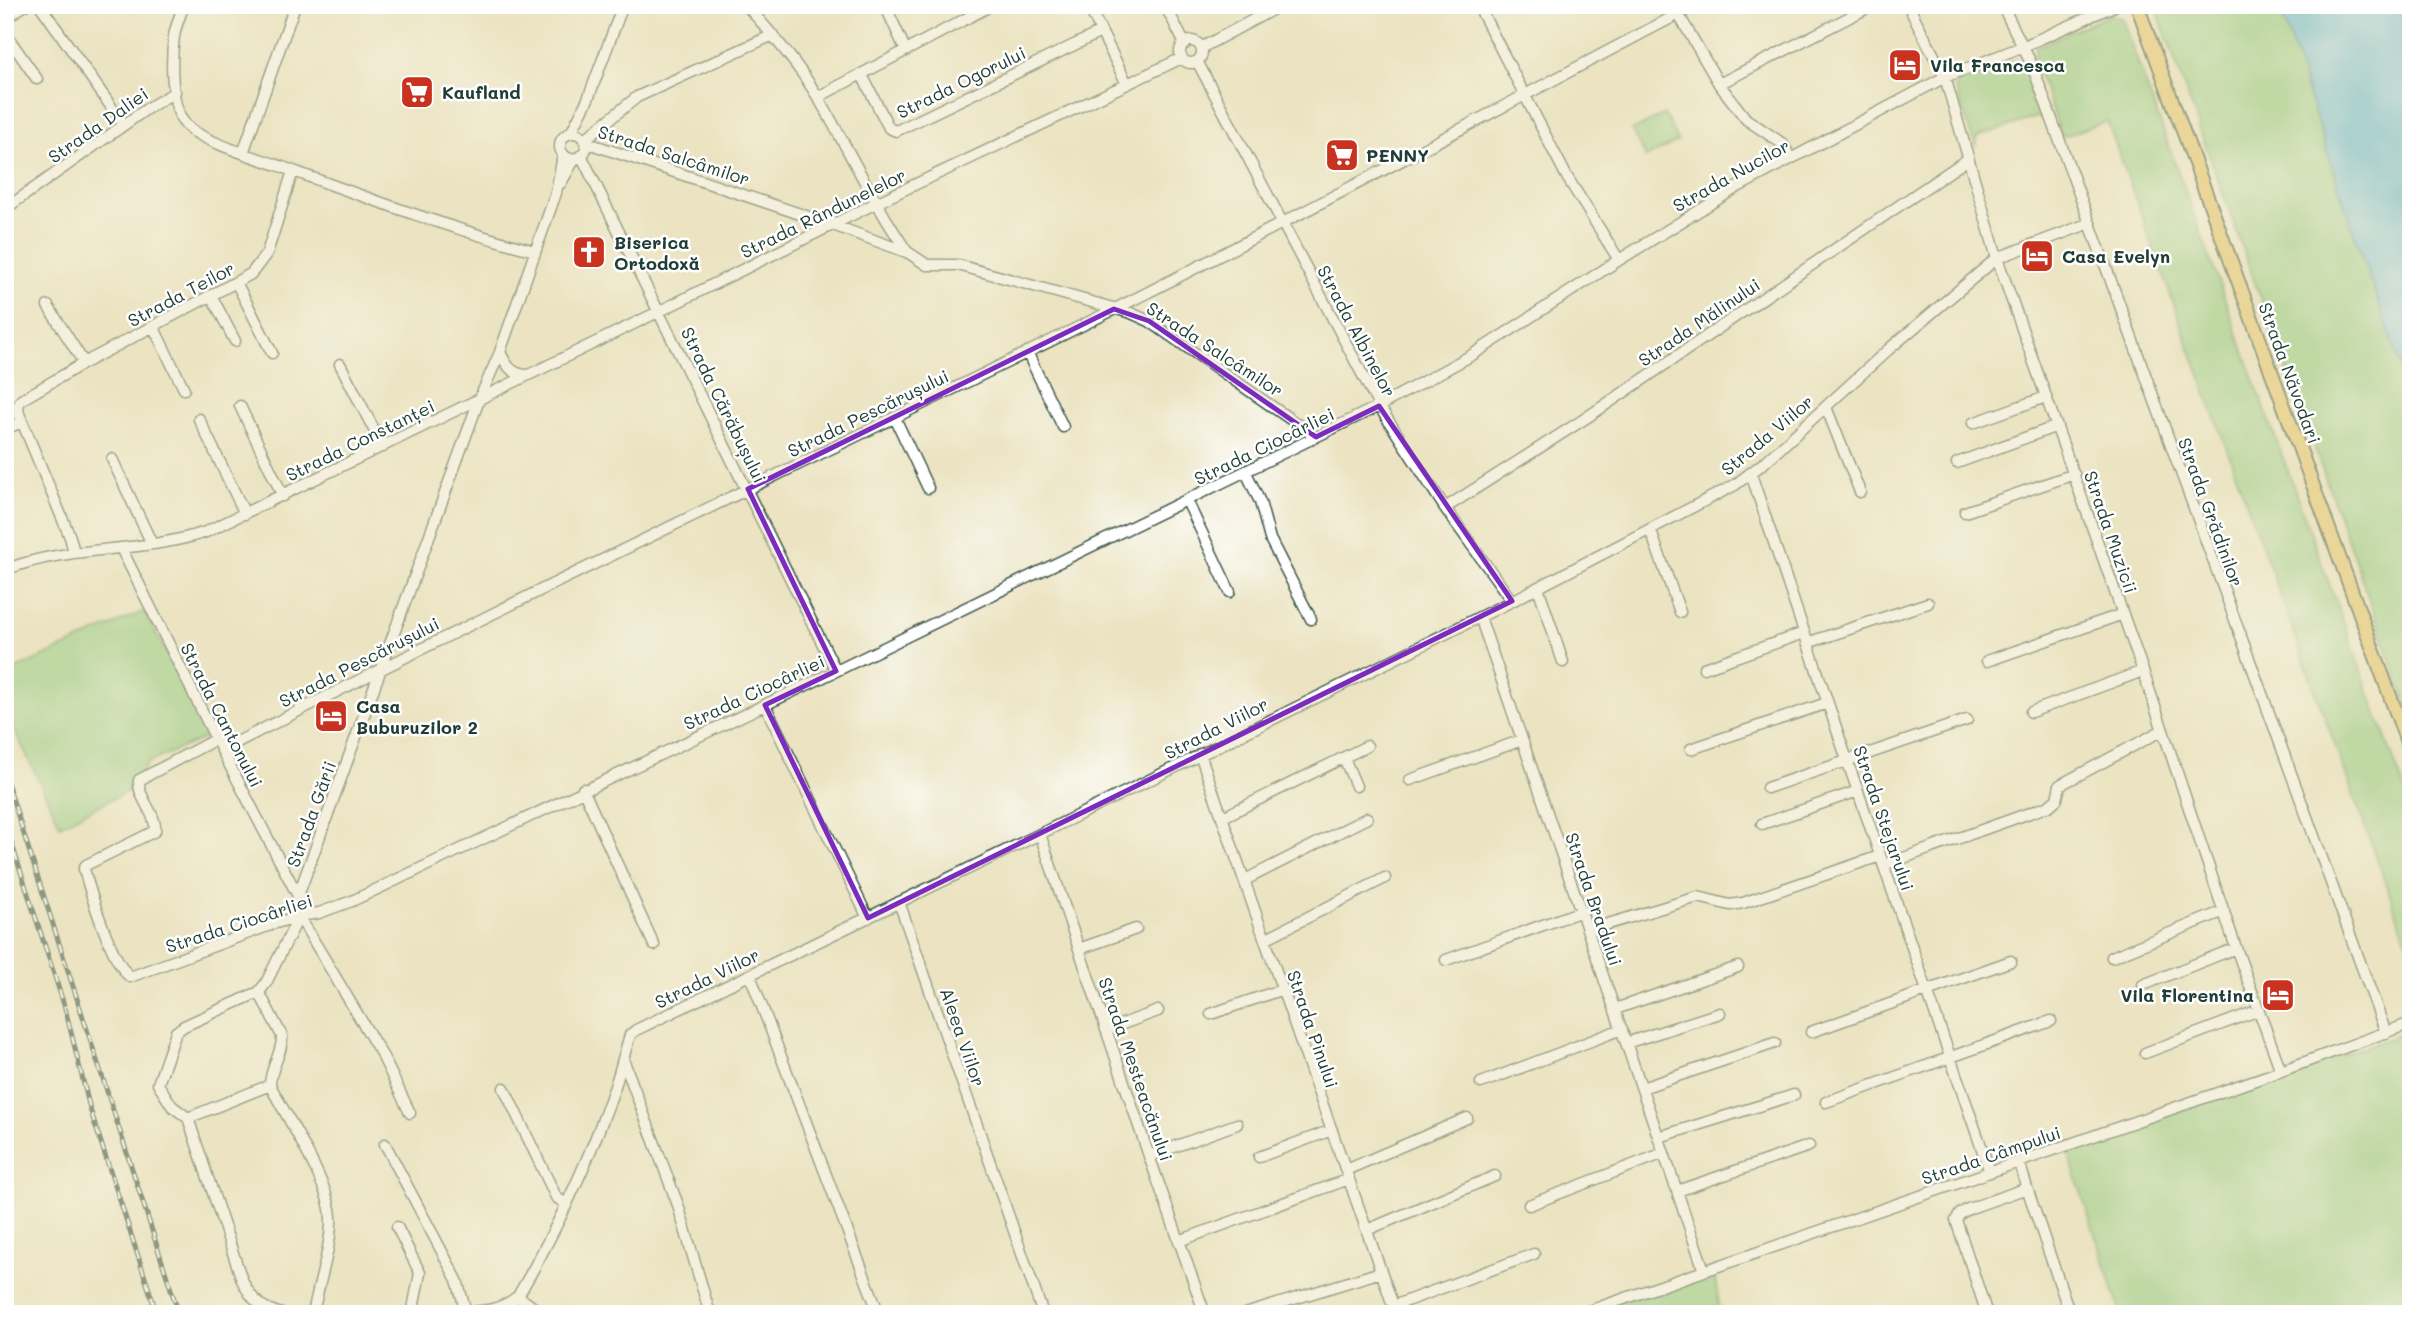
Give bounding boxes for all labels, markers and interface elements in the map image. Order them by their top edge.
street label: Strada Ogorului [892,40,1030,124]
hotel icon: Vila Francesca [1886,46,1924,84]
place label: Vila Francesca [1930,53,2065,77]
supermarket icon: Kaufland [398,73,436,111]
place label: Kaufland [442,80,521,104]
street label: Strada Daliei [43,82,153,168]
street label: Strada Salcâmilor [595,119,753,191]
street label: Strada Nucilor [1668,133,1794,217]
supermarket icon: PENNY [1323,136,1361,174]
place label: PENNY [1366,143,1429,167]
street label: Strada Rândunelelor [736,162,910,264]
place label: Biserica Ortodoxă [614,230,700,275]
church icon: Biserica Ortodoxă [570,233,608,271]
hotel icon: Casa Evelyn [2018,237,2056,275]
place label: Casa Evelyn [2062,244,2170,268]
street label: Strada Teilor [123,256,239,332]
street label: Strada Albinelor [1312,261,1402,401]
street label: Strada Mălinului [1633,272,1765,372]
street label: Strada Salcâmilor [1142,296,1288,402]
street label: Strada Năvodari [2253,299,2327,447]
street label: Strada Cărăbușului [676,323,772,487]
street label: Strada Pescărușului [783,363,953,463]
street label: Strada Viilor [1716,389,1818,481]
street label: Strada Constanței [282,394,438,486]
street label: Strada Ciocârliei [1190,402,1338,490]
street label: Strada Grădinilor [2173,434,2249,590]
street label: Strada Muzicii [2079,468,2143,596]
street label: Strada Pescărușului [275,611,443,713]
street label: Strada Cantonului [175,639,269,791]
street label: Strada Ciocârliei [679,649,829,735]
street label: Strada Viilor [1160,692,1272,764]
place label: Casa Buburuzilor 2 [356,694,478,739]
hotel icon: Casa Buburuzilor 2 [312,697,350,735]
street label: Strada Stejarului [1848,742,1920,894]
street label: Strada Gării [281,758,341,870]
street label: Strada Bradului [1560,829,1628,969]
street label: Strada Ciocârliei [162,888,316,958]
street label: Strada Viilor [651,942,763,1014]
street label: Strada Pinului [1282,967,1344,1091]
street label: Strada Mesteacănului [1093,974,1179,1164]
hotel icon: Vila Florentina [2259,976,2297,1014]
place label: Vila Florentina [2120,983,2254,1007]
street label: Aleea Viilor [935,984,991,1090]
street label: Strada Câmpului [1918,1120,2064,1190]

